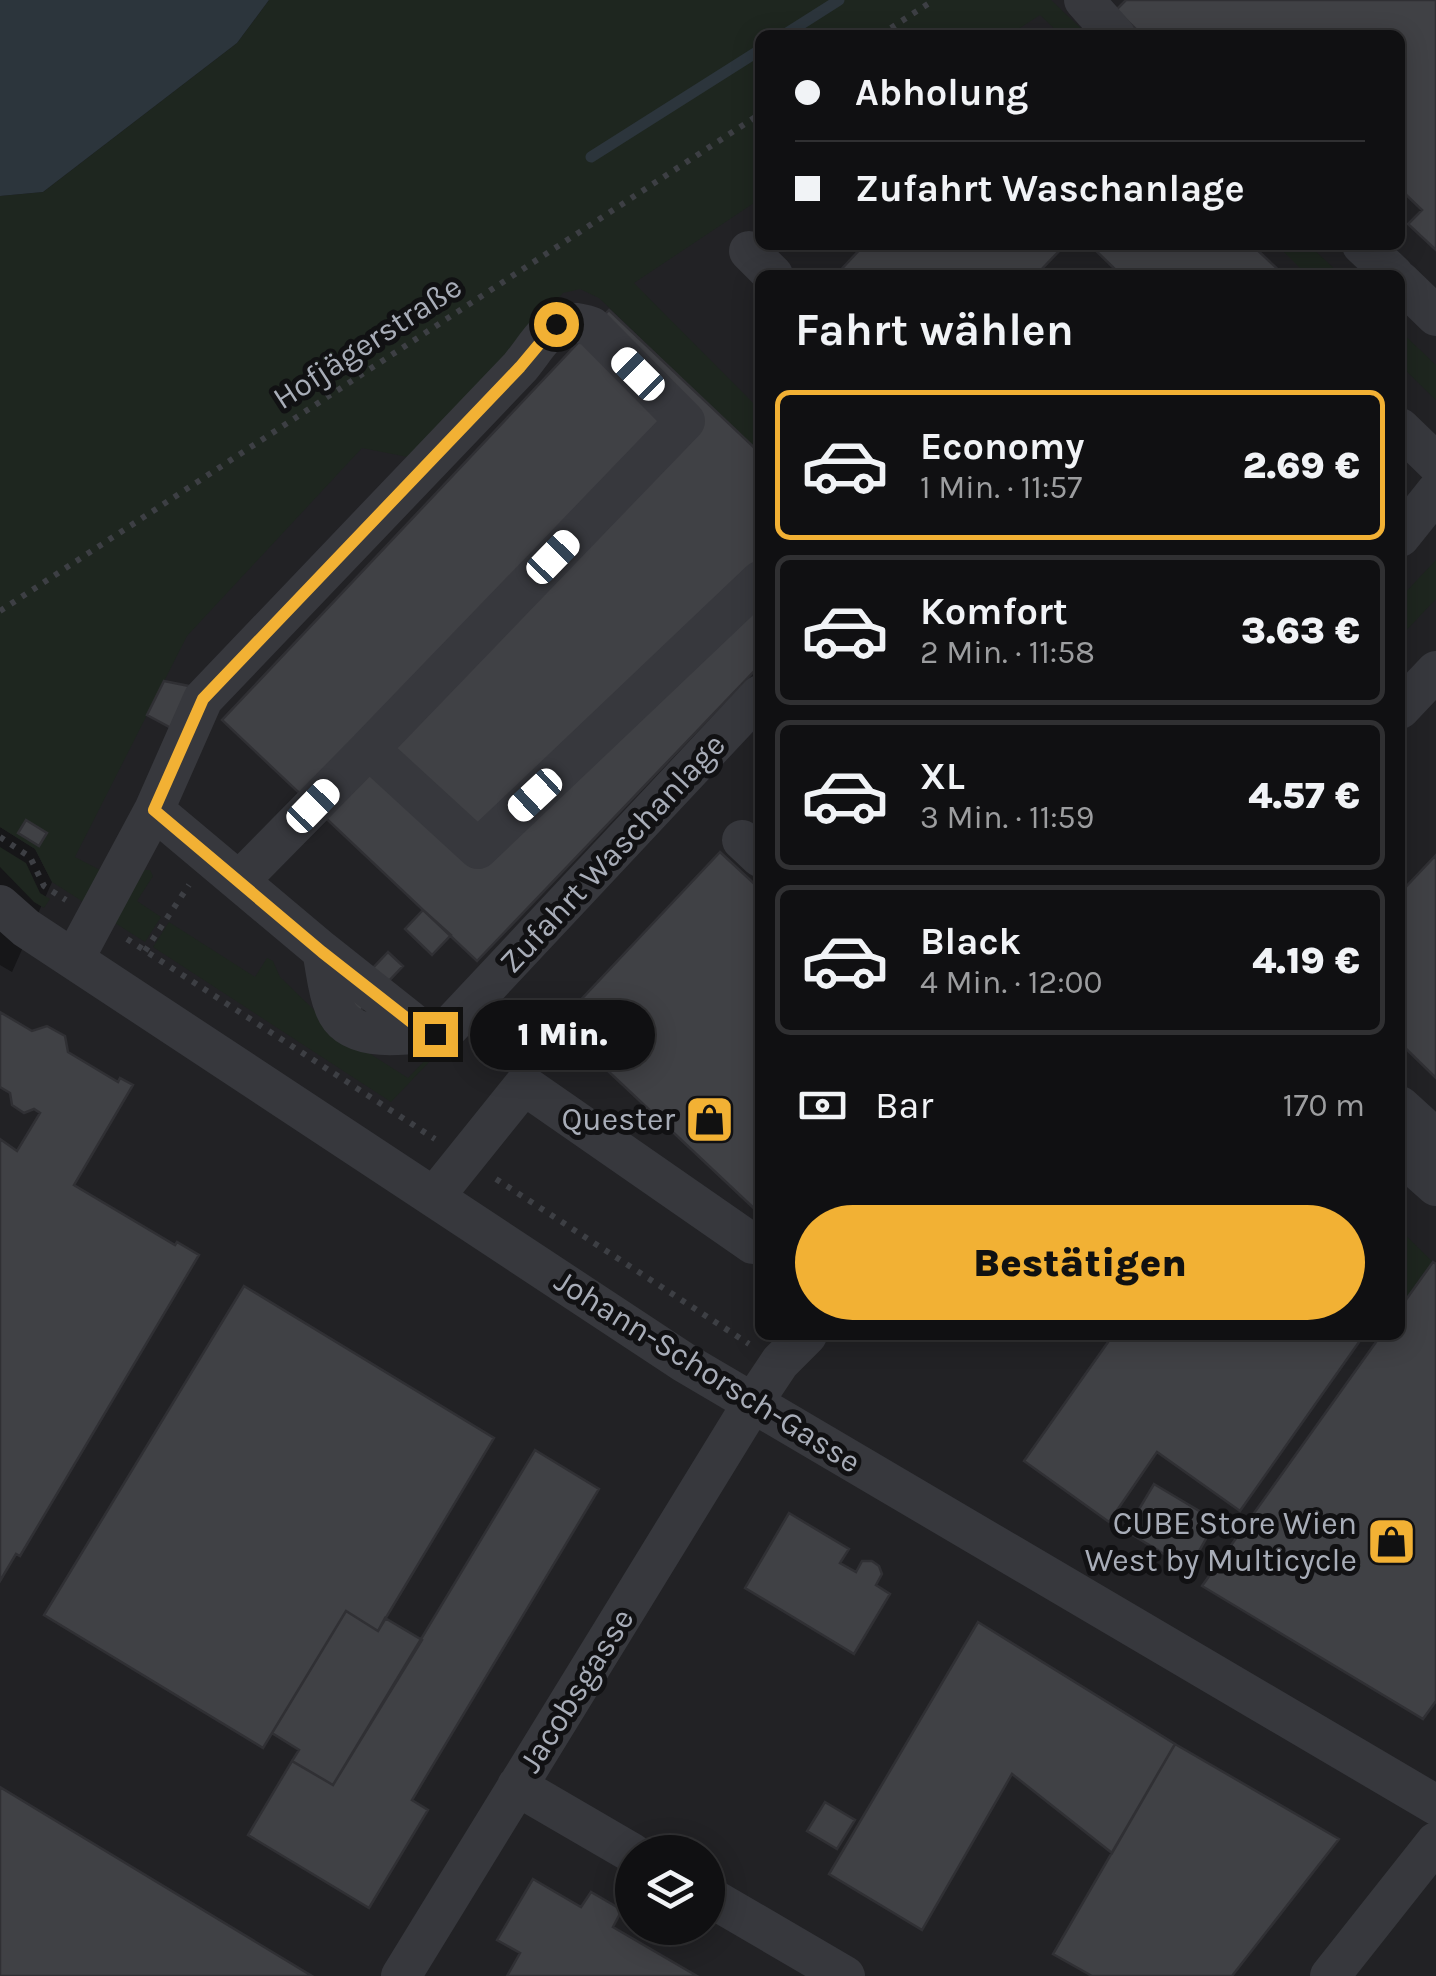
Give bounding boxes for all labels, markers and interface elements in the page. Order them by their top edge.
text: Abholung [855,70,1028,115]
text: Zufahrt Waschanlage [855,166,1245,211]
street label: Hofjägerstraße [266,268,468,417]
route start [534,302,579,347]
text: Fahrt wählen [795,304,1074,356]
car [606,342,670,406]
icon: car [800,420,890,510]
text: Economy [920,424,1084,469]
text: 2.69 € [1242,443,1360,488]
text: 1 Min. · 11:57 [920,469,1082,506]
car [521,525,585,589]
icon: car [800,585,890,675]
text: Komfort [920,589,1068,634]
text: 3.63 € [1241,608,1360,653]
text: 2 Min. · 11:58 [920,634,1095,671]
street label: Zufahrt Waschanlage [492,726,733,981]
icon: car [800,750,890,840]
text: XL [920,754,965,799]
car [503,764,567,826]
text: 4.57 € [1248,773,1360,818]
car [281,774,345,838]
text: 3 Min. · 11:59 [920,799,1094,836]
icon: car [800,915,890,1005]
text: Black [920,919,1021,964]
text: 4.19 € [1252,938,1360,983]
text: 4 Min. · 12:00 [920,964,1103,1001]
callout: 1 Min. [470,999,655,1069]
route end [413,1012,458,1057]
text: 1 Min. [517,1016,608,1053]
icon: cash [795,1078,850,1133]
text: Bar [875,1083,933,1128]
text: 170 m [1283,1087,1365,1124]
shop icon: Quester [684,1093,736,1145]
place label: Quester [561,1101,675,1138]
button: Bestätigen [795,1205,1365,1320]
street label: Johann-Schorsch-Gasse [548,1262,867,1481]
place label: CUBE Store Wien West by Multicycle [1085,1505,1357,1579]
shop icon: CUBE Store Wien West by Multicycle [1366,1515,1418,1567]
street label: Jacobsgasse [511,1602,641,1779]
map controls [615,1835,725,1945]
button: layers [615,1835,725,1945]

